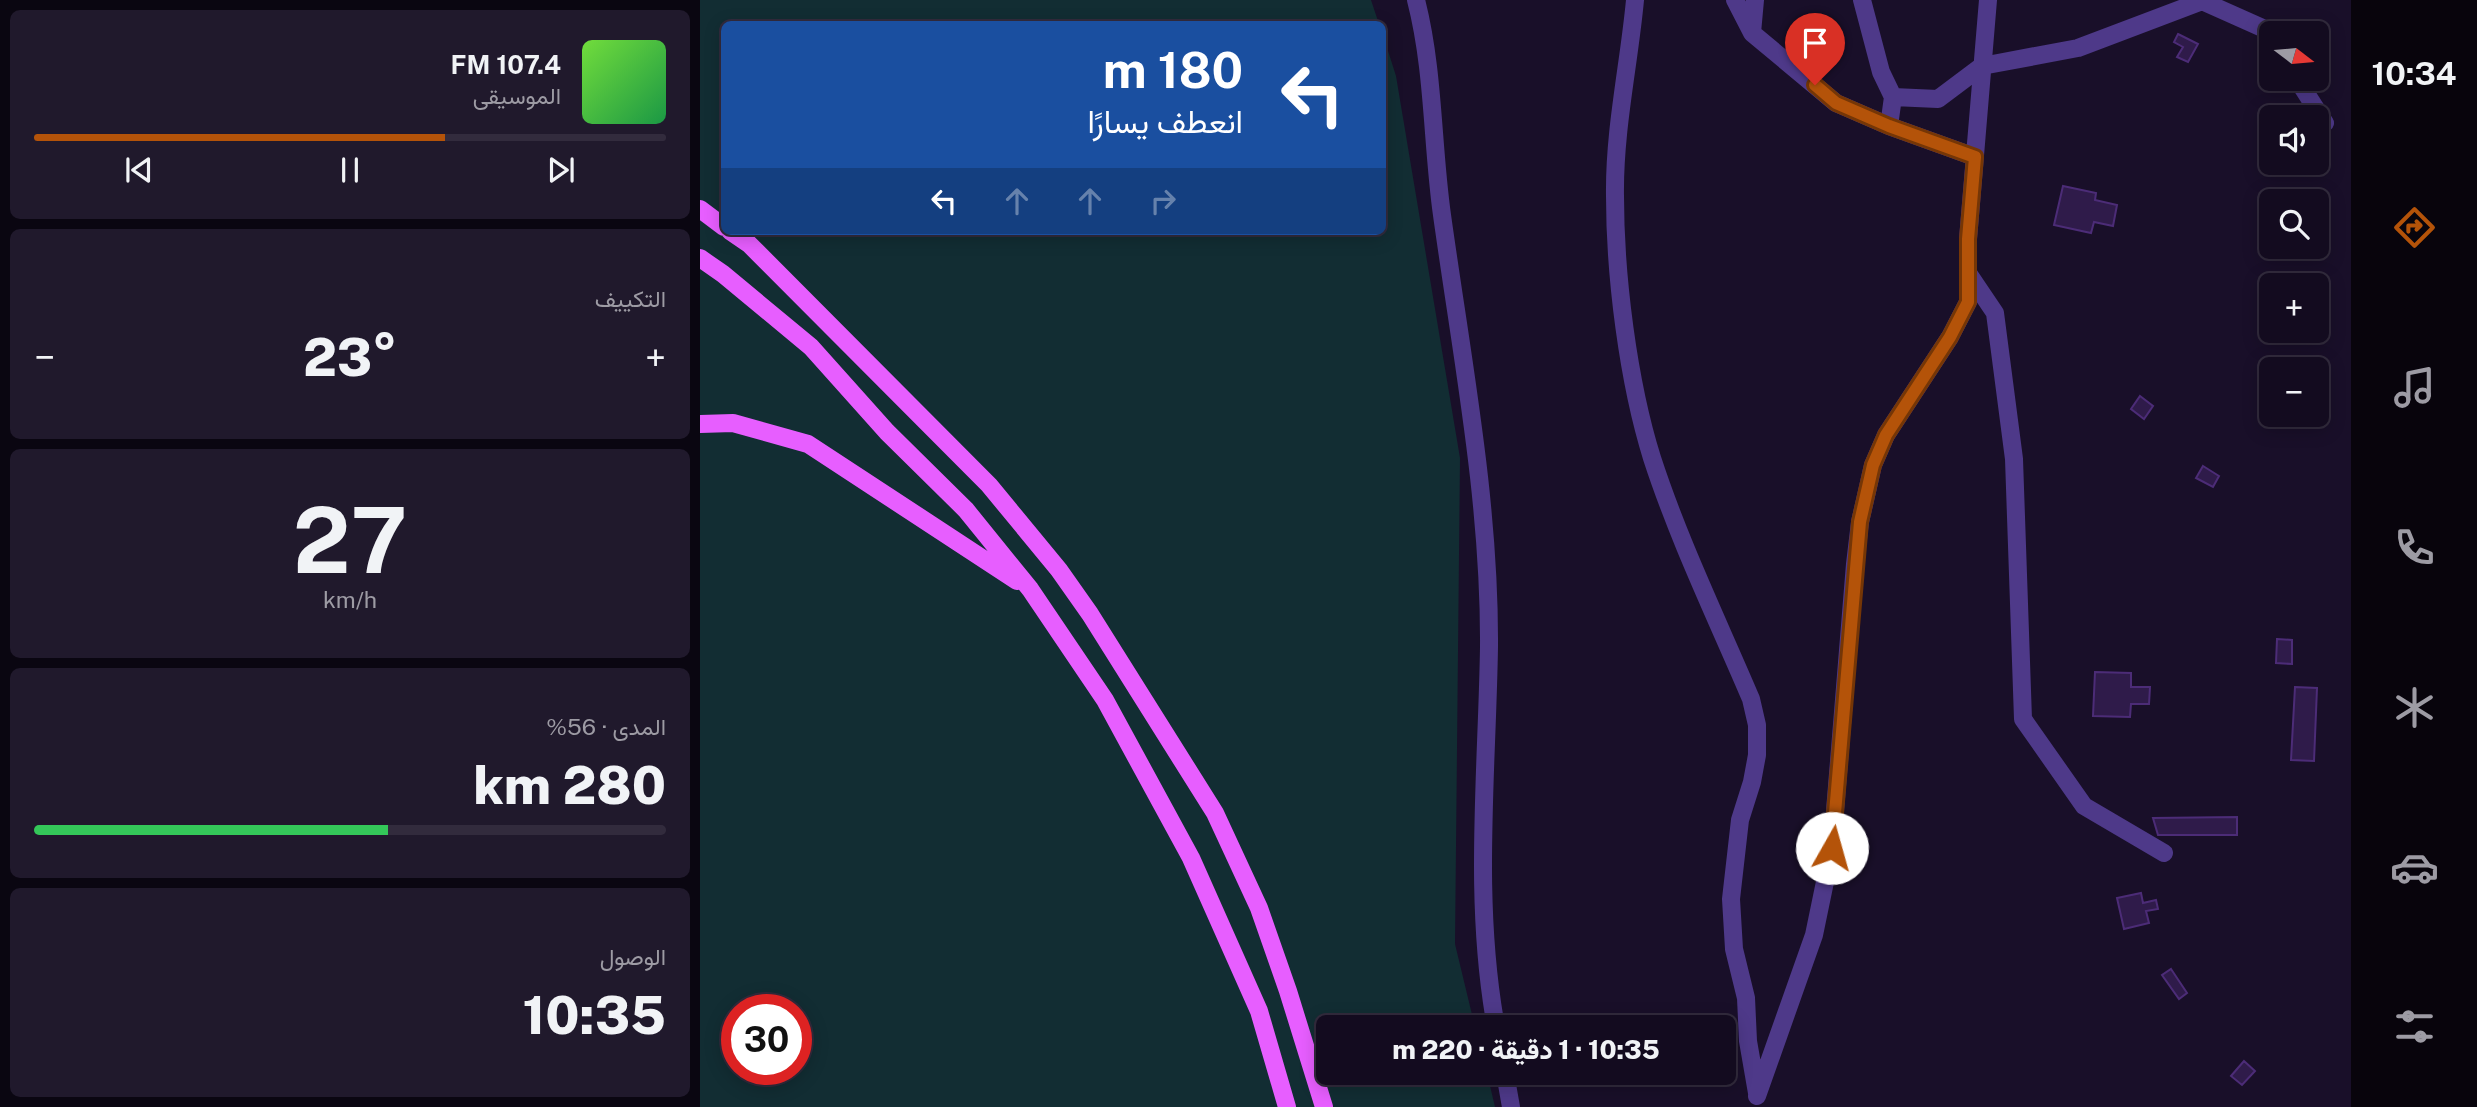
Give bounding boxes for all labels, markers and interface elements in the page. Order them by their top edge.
pin [1785,13,1845,85]
north arrow [2259,21,2329,91]
map controls [2259,21,2329,427]
icon: arrive [1796,24,1834,62]
text: 180 m [1103,41,1243,99]
text: 107.4 FM [451,49,561,80]
icon: left [1267,49,1358,140]
text: 10:34 [2371,55,2457,92]
text: الموسيقى [473,82,561,109]
text: انعطف يسارًا [1087,103,1243,140]
button: sound [2259,105,2329,175]
icon: previous [120,151,158,189]
icon: pause [331,151,369,189]
icon: next [542,151,580,189]
icon: left [925,182,963,220]
icon: ahead [998,182,1036,220]
icon: ahead [1071,182,1109,220]
icon: right [1144,182,1182,220]
button: search [2259,189,2329,259]
icon: directions [2390,203,2439,252]
button: + [2259,273,2329,343]
text: التكييف [595,285,666,312]
text: 23° [303,327,397,388]
text: − [34,335,55,380]
text: + [645,335,666,380]
button: − [2259,357,2329,427]
icon: music [2390,363,2439,412]
text: 27 [293,487,407,593]
icon: phone [2390,523,2439,572]
text: km/h [323,586,377,613]
icon: climate [2390,683,2439,732]
text: المدى · 56% [546,713,666,740]
text: 280 km [473,755,666,816]
position arrow [1795,811,1869,885]
icon: car [2390,843,2439,892]
text: الوصول [600,943,666,970]
text: 10:35 [523,985,666,1046]
speed limit sign: 30 [721,994,812,1085]
icon: filters [2390,1002,2439,1051]
text: 10:35 · 1 دقيقة · 220 m [1392,1034,1660,1065]

